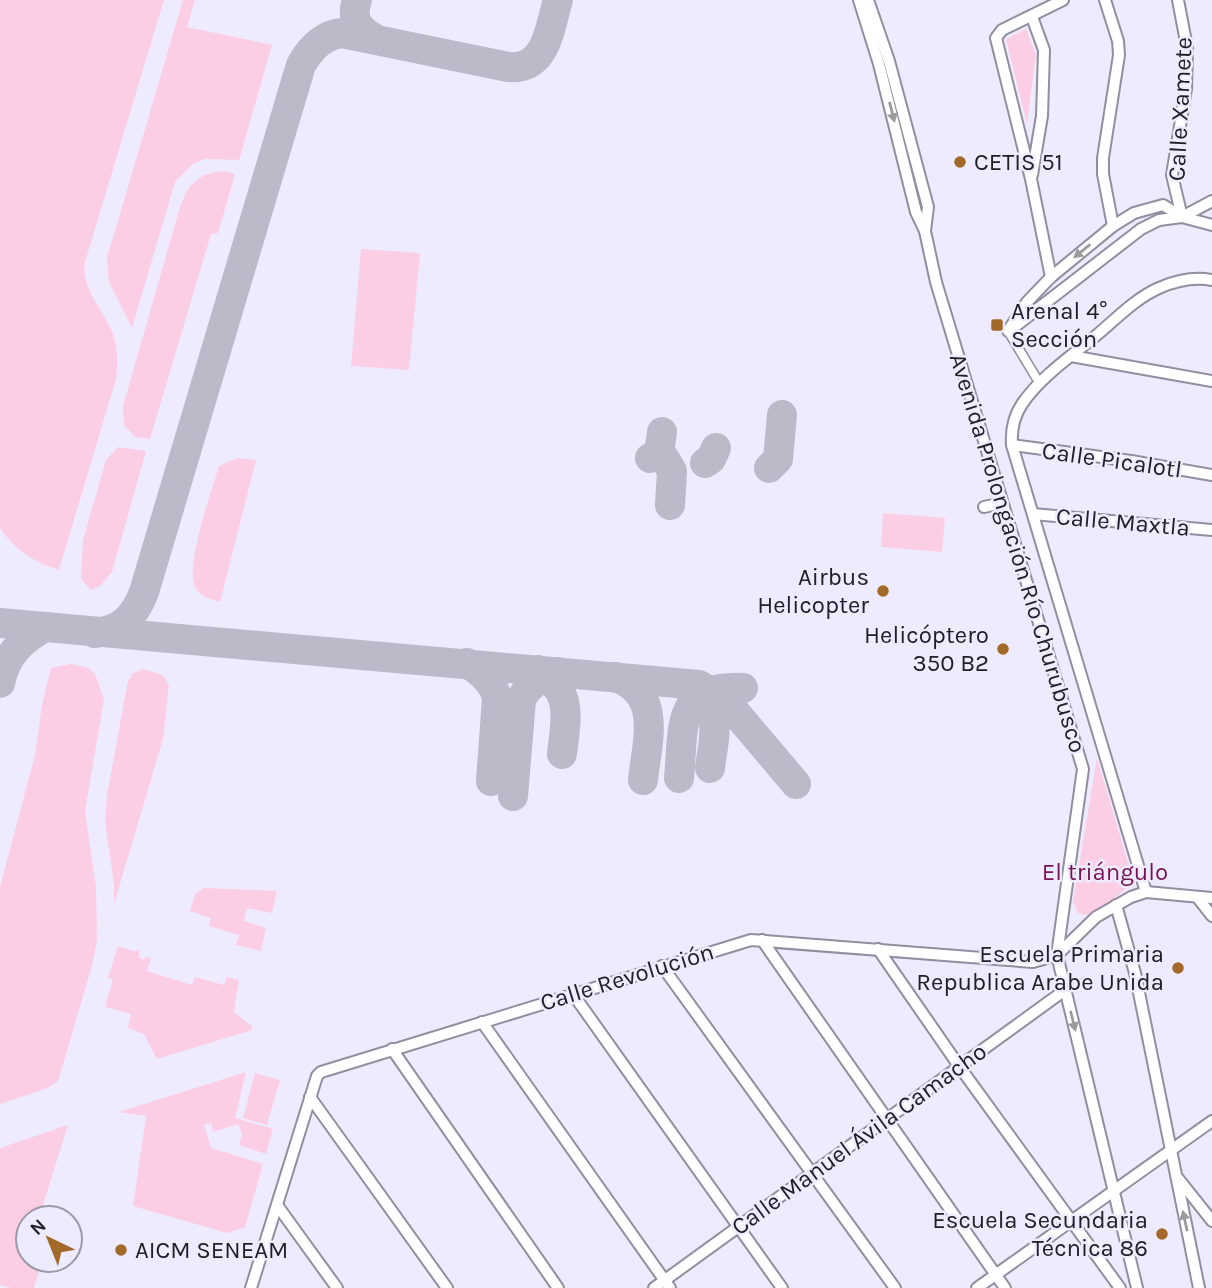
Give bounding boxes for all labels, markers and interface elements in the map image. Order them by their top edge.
street label: Calle Xamete [1162,36,1198,182]
one-way arrow [887,102,898,124]
place label: CETIS 51 [974,148,1063,176]
marker: CETIS 51 [952,154,968,170]
one-way arrow [1074,243,1091,258]
place label: Arenal 4° Sección [1011,297,1107,353]
marker: Arenal 4° Sección [989,317,1005,333]
street label: Avenida Prolongación Río Churubusco [944,350,1092,756]
street label: Calle Picalotl [1040,436,1184,484]
street label: Calle Maxtla [1055,502,1191,542]
place label: Airbus Helicopter [757,563,869,619]
marker: Airbus Helicopter [875,583,891,599]
place label: Helicóptero 350 B2 [864,621,989,677]
marker: Helicóptero 350 B2 [995,641,1011,657]
park label: El triángulo [1042,858,1168,886]
street label: Calle Revolución [537,937,717,1017]
place label: Escuela Primaria Republica Arabe Unida [916,940,1164,996]
marker: Escuela Primaria Republica Arabe Unida [1170,960,1186,976]
one-way arrow [1068,1010,1079,1032]
street label: Calle Manuel Ávila Camacho [725,1036,992,1241]
north arrow [14,1204,84,1274]
place label: Escuela Secundaria Técnica 86 [932,1206,1148,1262]
one-way arrow [1179,1210,1190,1232]
text: N [26,1215,51,1240]
marker: Escuela Secundaria Técnica 86 [1154,1226,1170,1242]
place label: AICM SENEAM [135,1236,288,1264]
marker: AICM SENEAM [113,1242,129,1258]

